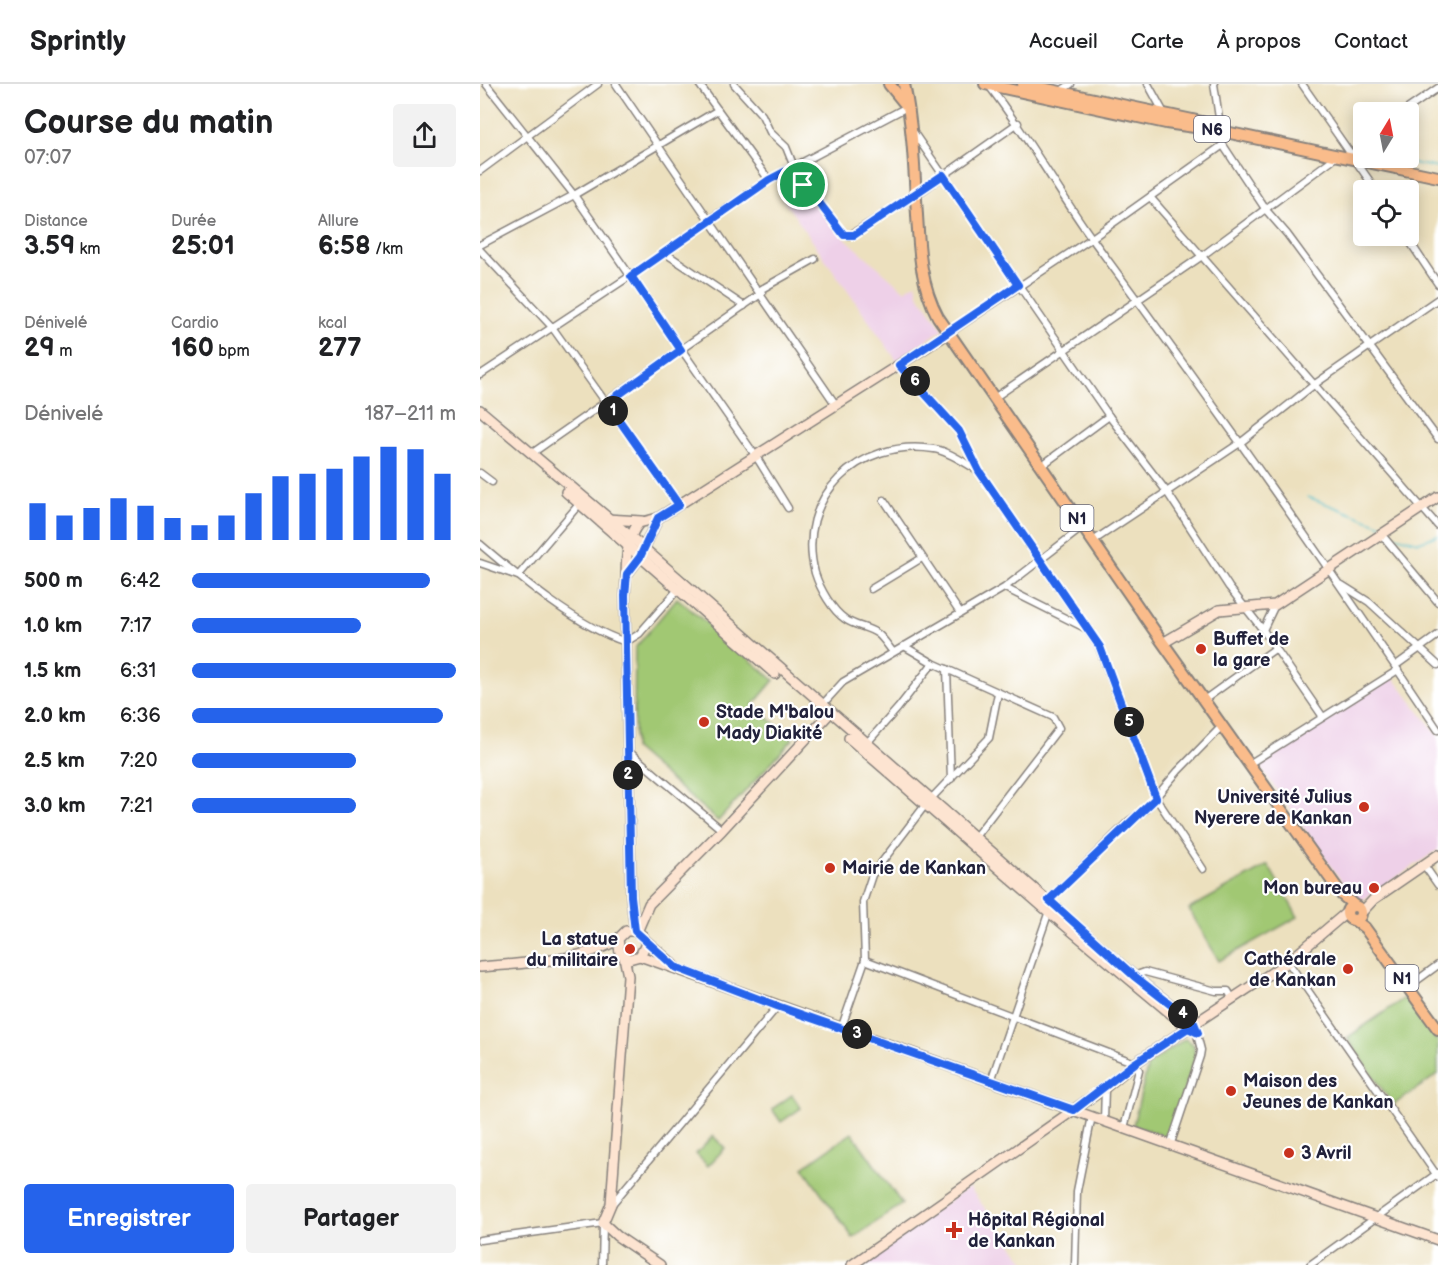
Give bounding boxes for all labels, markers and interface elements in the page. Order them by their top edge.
text: Sprintly [30,25,126,58]
text: Accueil [1029,29,1098,54]
text: Carte [1131,29,1184,54]
text: À propos [1217,29,1301,54]
text: Contact [1334,29,1408,54]
north arrow [1353,102,1419,168]
map controls [1353,102,1419,246]
text: Course du matin [24,103,273,143]
button: share [393,104,456,167]
road number: N6 [1194,116,1230,142]
text: 07:07 [24,146,71,170]
pin [777,159,828,210]
icon: arrive [786,168,819,201]
button: locate [1353,180,1419,246]
text: Distance [24,212,88,231]
text: Durée [171,212,216,231]
text: Allure [318,212,359,231]
text: 3.59 [24,231,75,262]
text: 25:01 [171,231,235,262]
text: 6:58 [318,231,371,262]
text: km [75,240,101,259]
text: /km [371,240,403,259]
text: Dénivelé [24,314,87,333]
text: Cardio [171,314,219,333]
text: kcal [318,314,347,333]
text: 29 [24,333,55,364]
text: 160 [171,333,214,364]
text: 277 [318,333,362,364]
text: m [55,342,72,361]
text: bpm [214,342,250,361]
pin: 6 [900,366,930,396]
text: 6 [910,371,920,390]
pin: 1 [598,396,628,426]
text: 1 [610,401,616,420]
text: Dénivelé [24,402,103,426]
text: 187–211 m [365,402,456,426]
road number: N1 [1060,505,1094,531]
text: 500 m [24,569,83,593]
text: 6:42 [120,569,160,593]
text: 1.0 km [24,614,82,638]
text: 7:17 [120,614,151,638]
place label: Buffet de la gare [1213,629,1289,671]
marker: Buffet de la gare [1194,642,1208,656]
text: 1.5 km [24,659,81,683]
text: 6:31 [120,659,156,683]
place label: Stade M'balou Mady Diakité [716,702,834,744]
text: 2.0 km [24,704,86,728]
text: 6:36 [120,704,161,728]
pin: 5 [1114,707,1144,737]
text: 5 [1124,712,1134,731]
marker: Stade M'balou Mady Diakité [697,715,711,729]
text: 2.5 km [24,749,85,773]
text: 7:20 [120,749,157,773]
pin: 2 [613,760,643,790]
text: 2 [623,765,633,784]
place label: Université Julius Nyerere de Kankan [1194,787,1352,829]
text: 3.0 km [24,794,85,818]
text: 7:21 [120,794,153,818]
marker: Université Julius Nyerere de Kankan [1357,800,1371,814]
place label: Mairie de Kankan [842,858,986,879]
marker: Mairie de Kankan [823,861,837,875]
place label: Mon bureau [1263,878,1362,899]
marker: Mon bureau [1367,881,1381,895]
place label: La statue du militaire [526,929,618,971]
marker: La statue du militaire [623,942,637,956]
place label: Cathédrale de Kankan [1244,949,1336,991]
marker: Cathédrale de Kankan [1341,962,1355,976]
road number: N1 [1386,965,1418,991]
pin: 4 [1168,999,1198,1029]
text: 4 [1178,1004,1188,1023]
pin: 3 [842,1019,872,1049]
text: 3 [852,1024,862,1043]
place label: Maison des Jeunes de Kankan [1243,1071,1394,1113]
marker: Maison des Jeunes de Kankan [1224,1084,1238,1098]
place label: 3 Avril [1301,1143,1352,1164]
marker: 3 Avril [1282,1146,1296,1160]
button: Enregistrer [24,1184,234,1253]
button: Partager [246,1184,456,1253]
place label: Hôpital Régional de Kankan [968,1210,1105,1252]
marker: Hôpital Régional de Kankan [945,1221,963,1239]

